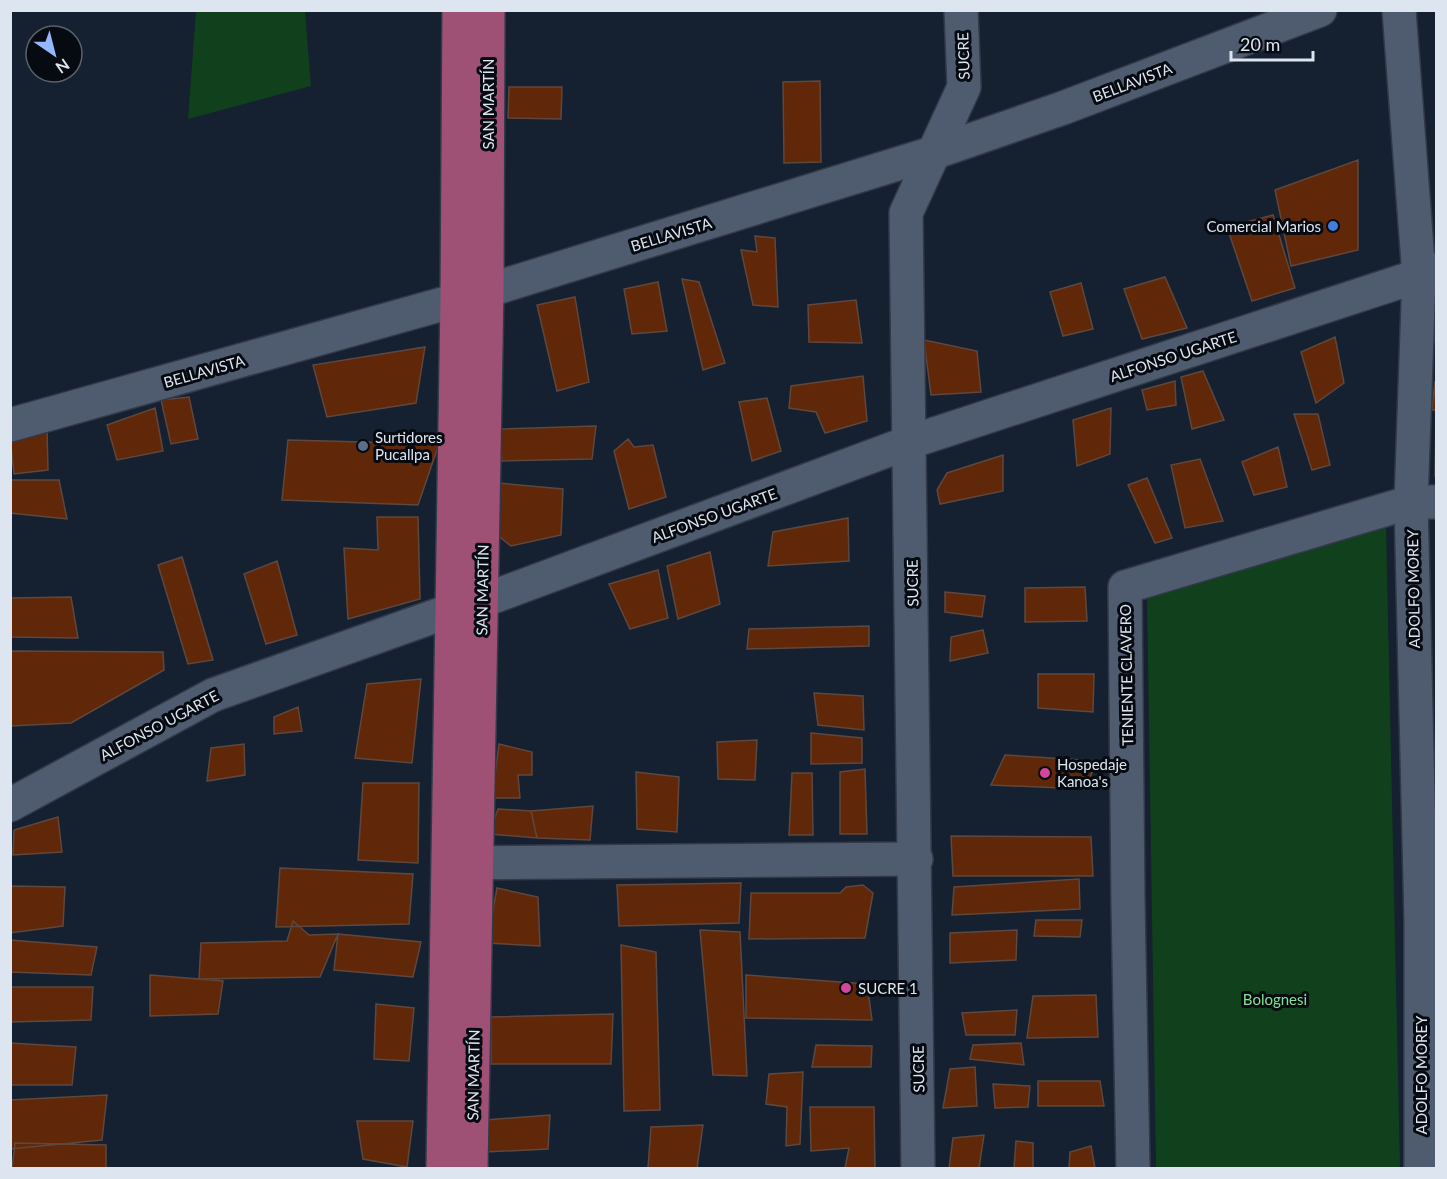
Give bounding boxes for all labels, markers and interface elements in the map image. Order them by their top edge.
north arrow [24,24,84,84]
scale bar [1231,24,1314,62]
street label: SUCRE [953,32,973,80]
text: 20 m [1240,33,1280,55]
text: N [52,55,73,78]
street label: SAN MARTÍN [479,58,497,150]
street label: BELLAVISTA [1090,58,1175,105]
street label: BELLAVISTA [628,213,714,255]
place label: Comercial Marios [1206,217,1321,235]
marker: Comercial Marios [1326,219,1340,233]
street label: ALFONSO UGARTE [1107,327,1239,385]
street label: BELLAVISTA [161,351,247,391]
place label: Surtidores Pucallpa [375,428,443,463]
marker: Surtidores Pucallpa [356,439,370,453]
street label: ALFONSO UGARTE [649,484,779,546]
street label: ADOLFO MOREY [1403,529,1423,649]
street label: SAN MARTÍN [472,544,492,636]
street label: SUCRE [903,559,921,607]
street label: TENIENTE CLAVERO [1116,604,1136,746]
street label: ALFONSO UGARTE [96,686,222,764]
place label: Hospedaje Kanoa's [1057,755,1127,790]
marker: Hospedaje Kanoa's [1038,766,1052,780]
place label: SUCRE 1 [858,979,918,997]
marker: SUCRE 1 [839,981,853,995]
park label: Bolognesi [1243,990,1307,1008]
street label: ADOLFO MOREY [1412,1015,1430,1134]
street label: SAN MARTÍN [463,1029,483,1121]
street label: SUCRE [909,1045,927,1093]

